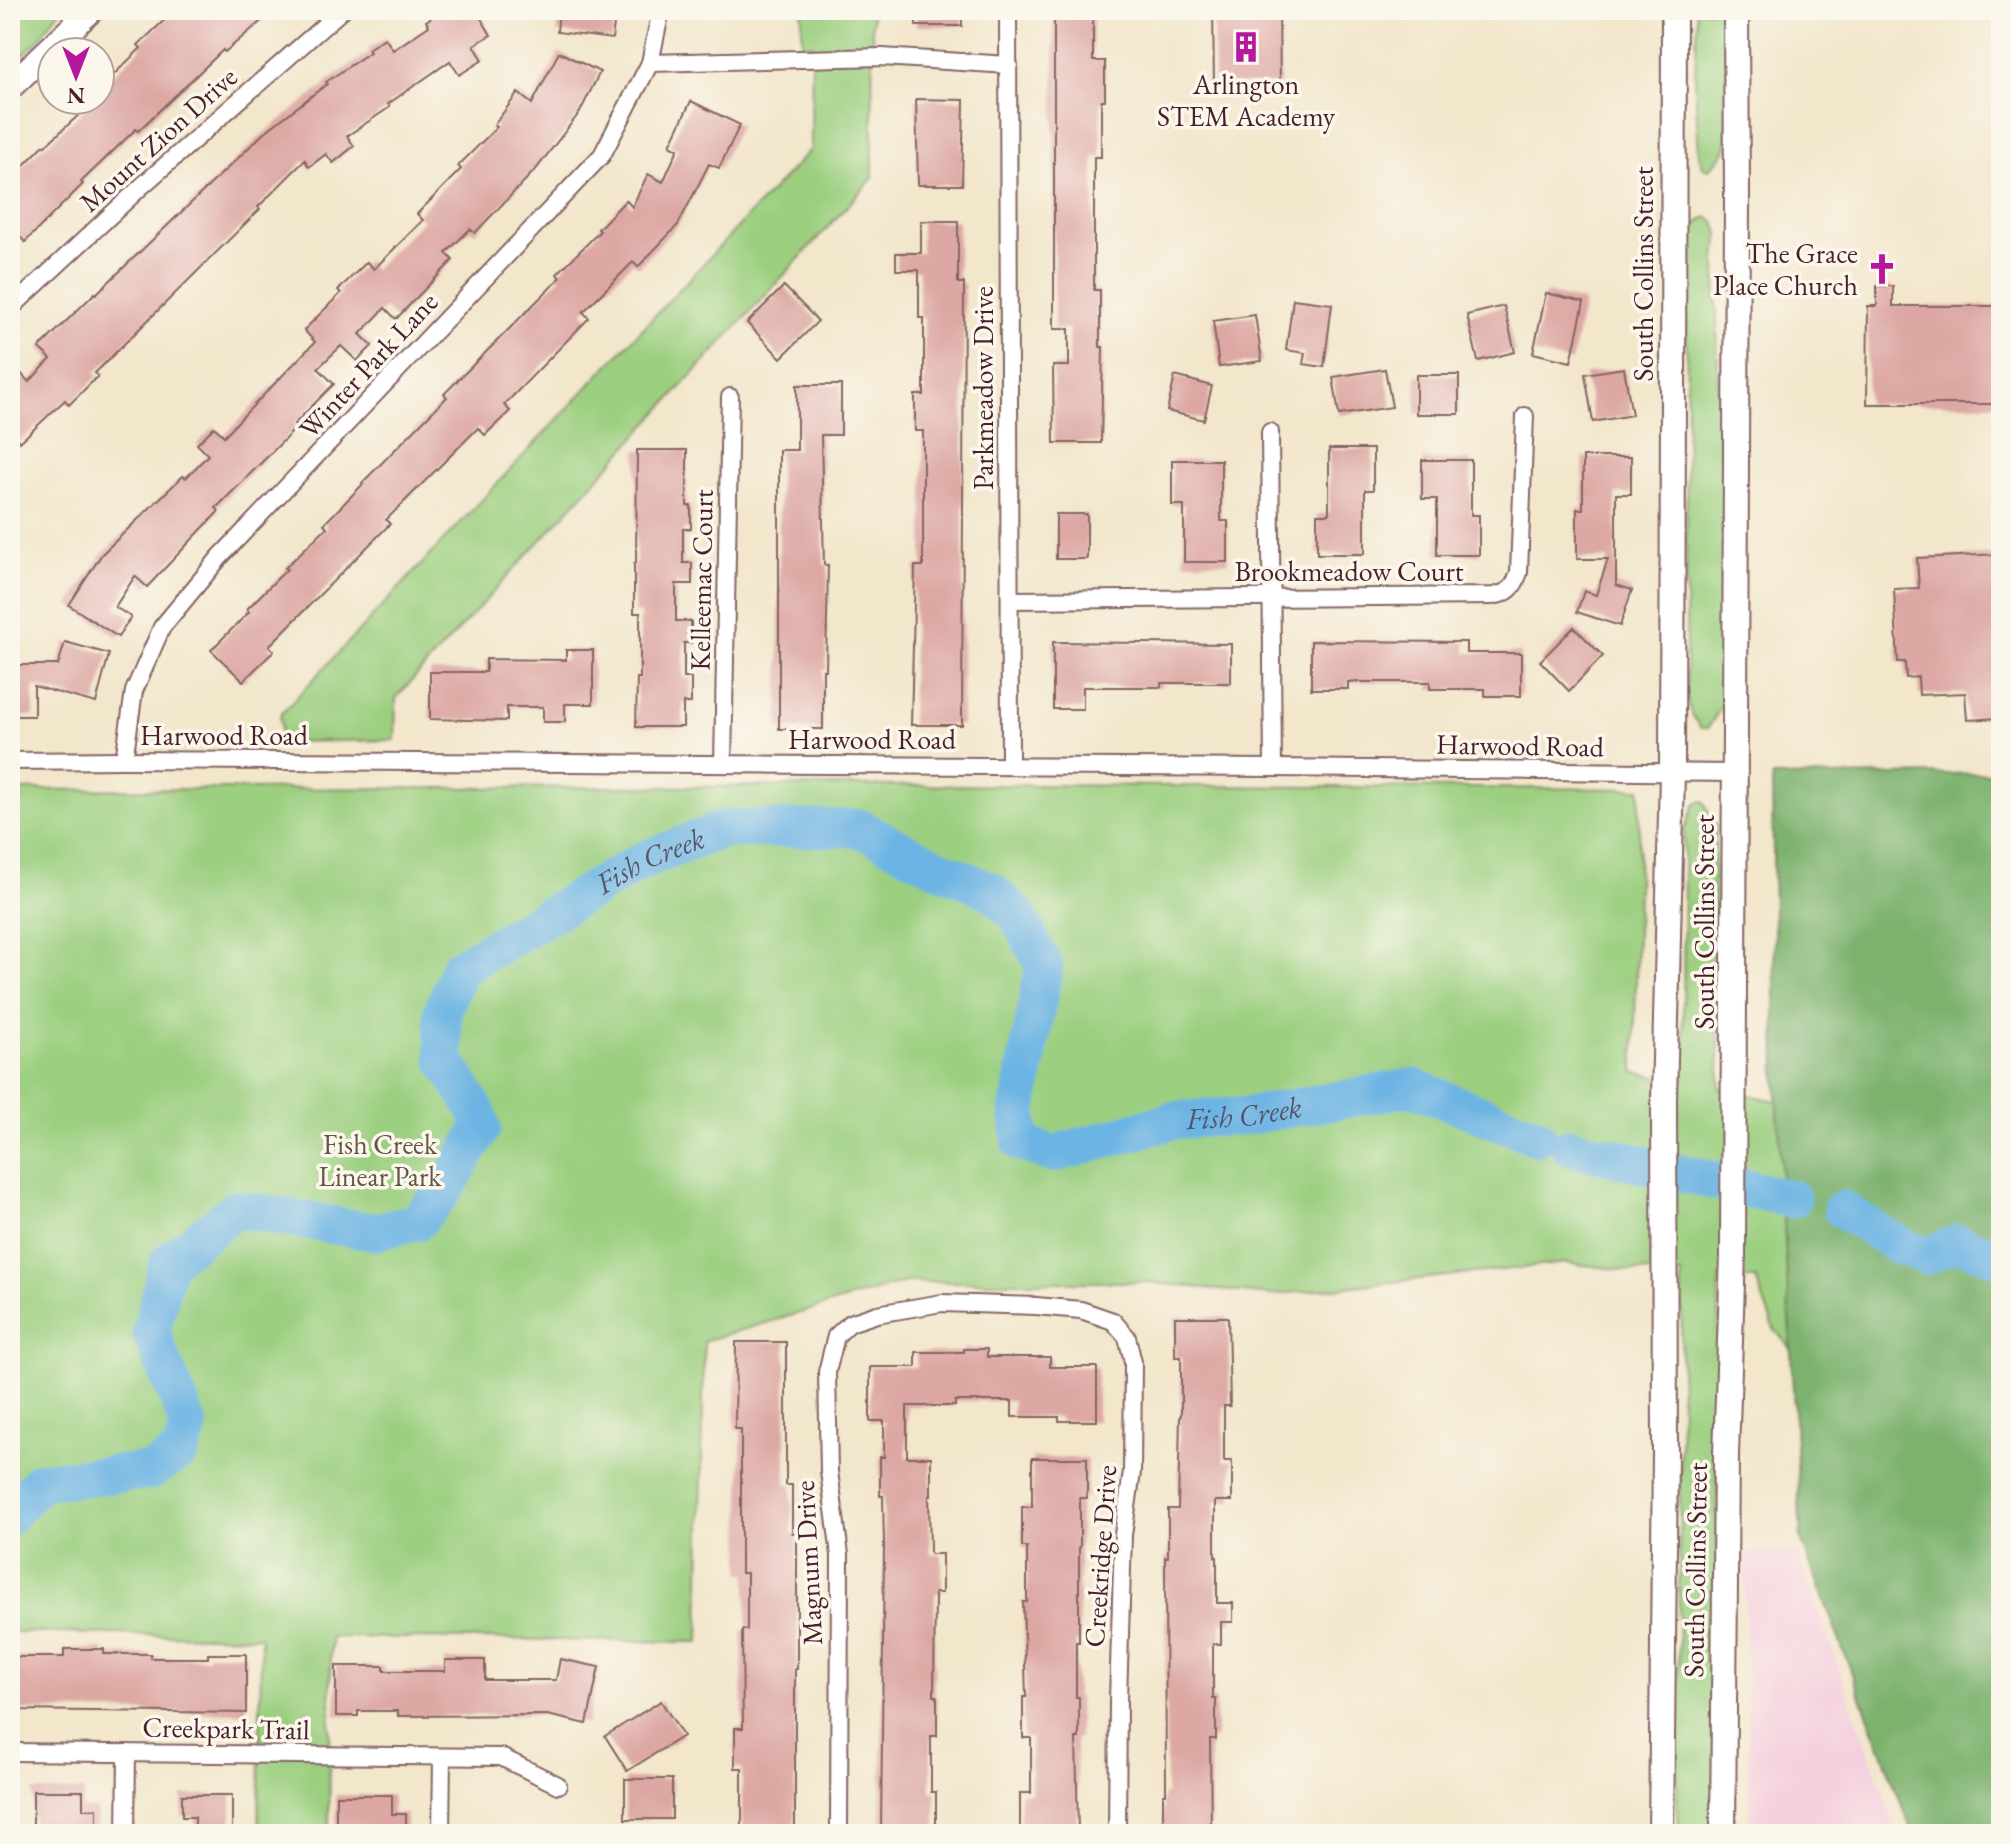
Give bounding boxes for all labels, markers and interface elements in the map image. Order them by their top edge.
building icon: Arlington STEM Academy [1229,30,1263,64]
north arrow [36,36,116,116]
street label: Mount Zion Drive [72,59,245,219]
place label: Arlington STEM Academy [1157,66,1336,134]
text: N [67,81,85,110]
street label: South Collins Street [1625,166,1661,382]
place label: The Grace Place Church [1713,235,1858,303]
church icon: The Grace Place Church [1865,252,1899,286]
street label: Winter Park Lane [291,284,445,446]
street label: Parkmeadow Drive [965,286,1001,490]
street label: Kelleemac Court [681,489,721,671]
street label: Brookmeadow Court [1234,553,1464,589]
street label: Harwood Road [140,717,309,753]
street label: Harwood Road [788,721,957,757]
street label: Harwood Road [1436,726,1605,764]
street label: South Collins Street [1686,814,1722,1030]
water label: Fish Creek [587,818,710,903]
water label: Fish Creek [1184,1087,1305,1138]
park label: Fish Creek Linear Park [319,1126,442,1194]
street label: South Collins Street [1675,1462,1715,1678]
street label: Creekridge Drive [1076,1463,1124,1648]
street label: Magnum Drive [786,1480,830,1646]
street label: Creekpark Trail [142,1709,310,1747]

